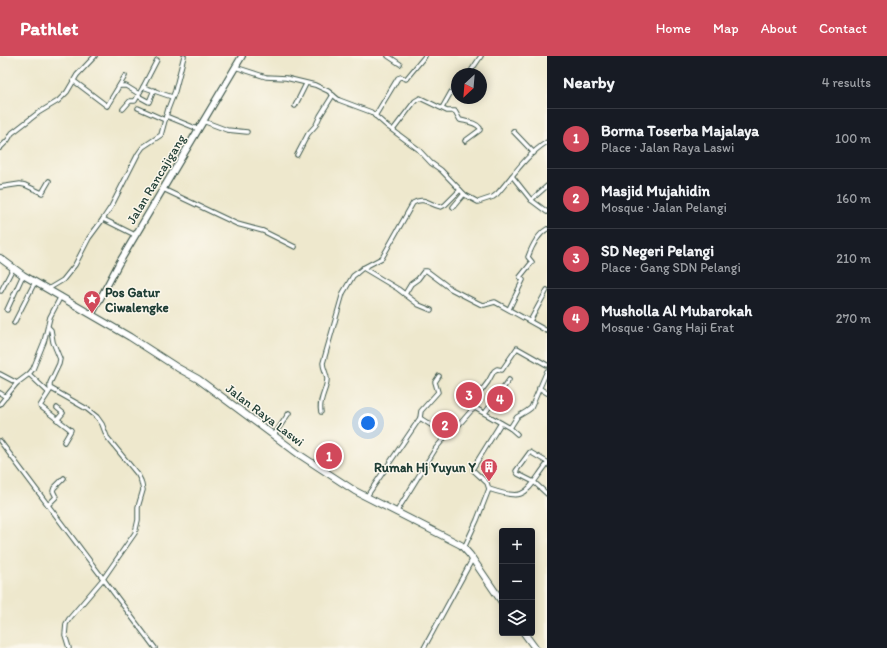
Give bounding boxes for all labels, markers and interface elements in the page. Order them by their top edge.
text: Pathlet [20,17,78,40]
text: Home [656,20,691,37]
text: Map [713,20,739,37]
text: About [761,20,797,37]
text: Contact [819,20,867,37]
north arrow [451,68,487,104]
text: Nearby [563,72,615,92]
text: 4 results [822,75,871,90]
text: Borma Toserba Majalaya [601,122,759,140]
street label: Jalan Rancajigang [123,131,189,226]
text: 1 [573,131,579,146]
text: 100 m [835,131,871,146]
text: Place · Jalan Raya Laswi [601,140,734,155]
text: Masjid Mujahidin [601,182,710,200]
text: 2 [573,191,579,206]
text: 160 m [836,191,871,206]
text: Mosque · Jalan Pelangi [601,200,727,215]
text: SD Negeri Pelangi [601,242,714,260]
text: 3 [572,251,580,266]
text: 210 m [836,251,871,266]
text: Place · Gang SDN Pelangi [601,260,741,275]
place label: Pos Gatur Ciwalengke [105,285,169,316]
place icon: Pos Gatur Ciwalengke [82,289,102,314]
text: Musholla Al Mubarokah [601,302,752,320]
text: 4 [572,311,580,326]
text: 270 m [836,311,871,326]
text: Mosque · Gang Haji Erat [601,320,734,335]
pin: 3 [456,380,482,410]
street label: Jalan Raya Laswi [223,381,307,449]
pin: 4 [487,384,513,414]
pin: 2 [432,410,458,440]
your location [358,413,378,433]
pin: 1 [316,441,342,471]
building icon: Rumah Hj Yuyun Y [479,457,499,482]
place label: Rumah Hj Yuyun Y [374,460,477,476]
map controls [499,528,535,636]
button: + [499,528,535,564]
button: − [499,564,535,600]
button: layers [499,600,535,636]

